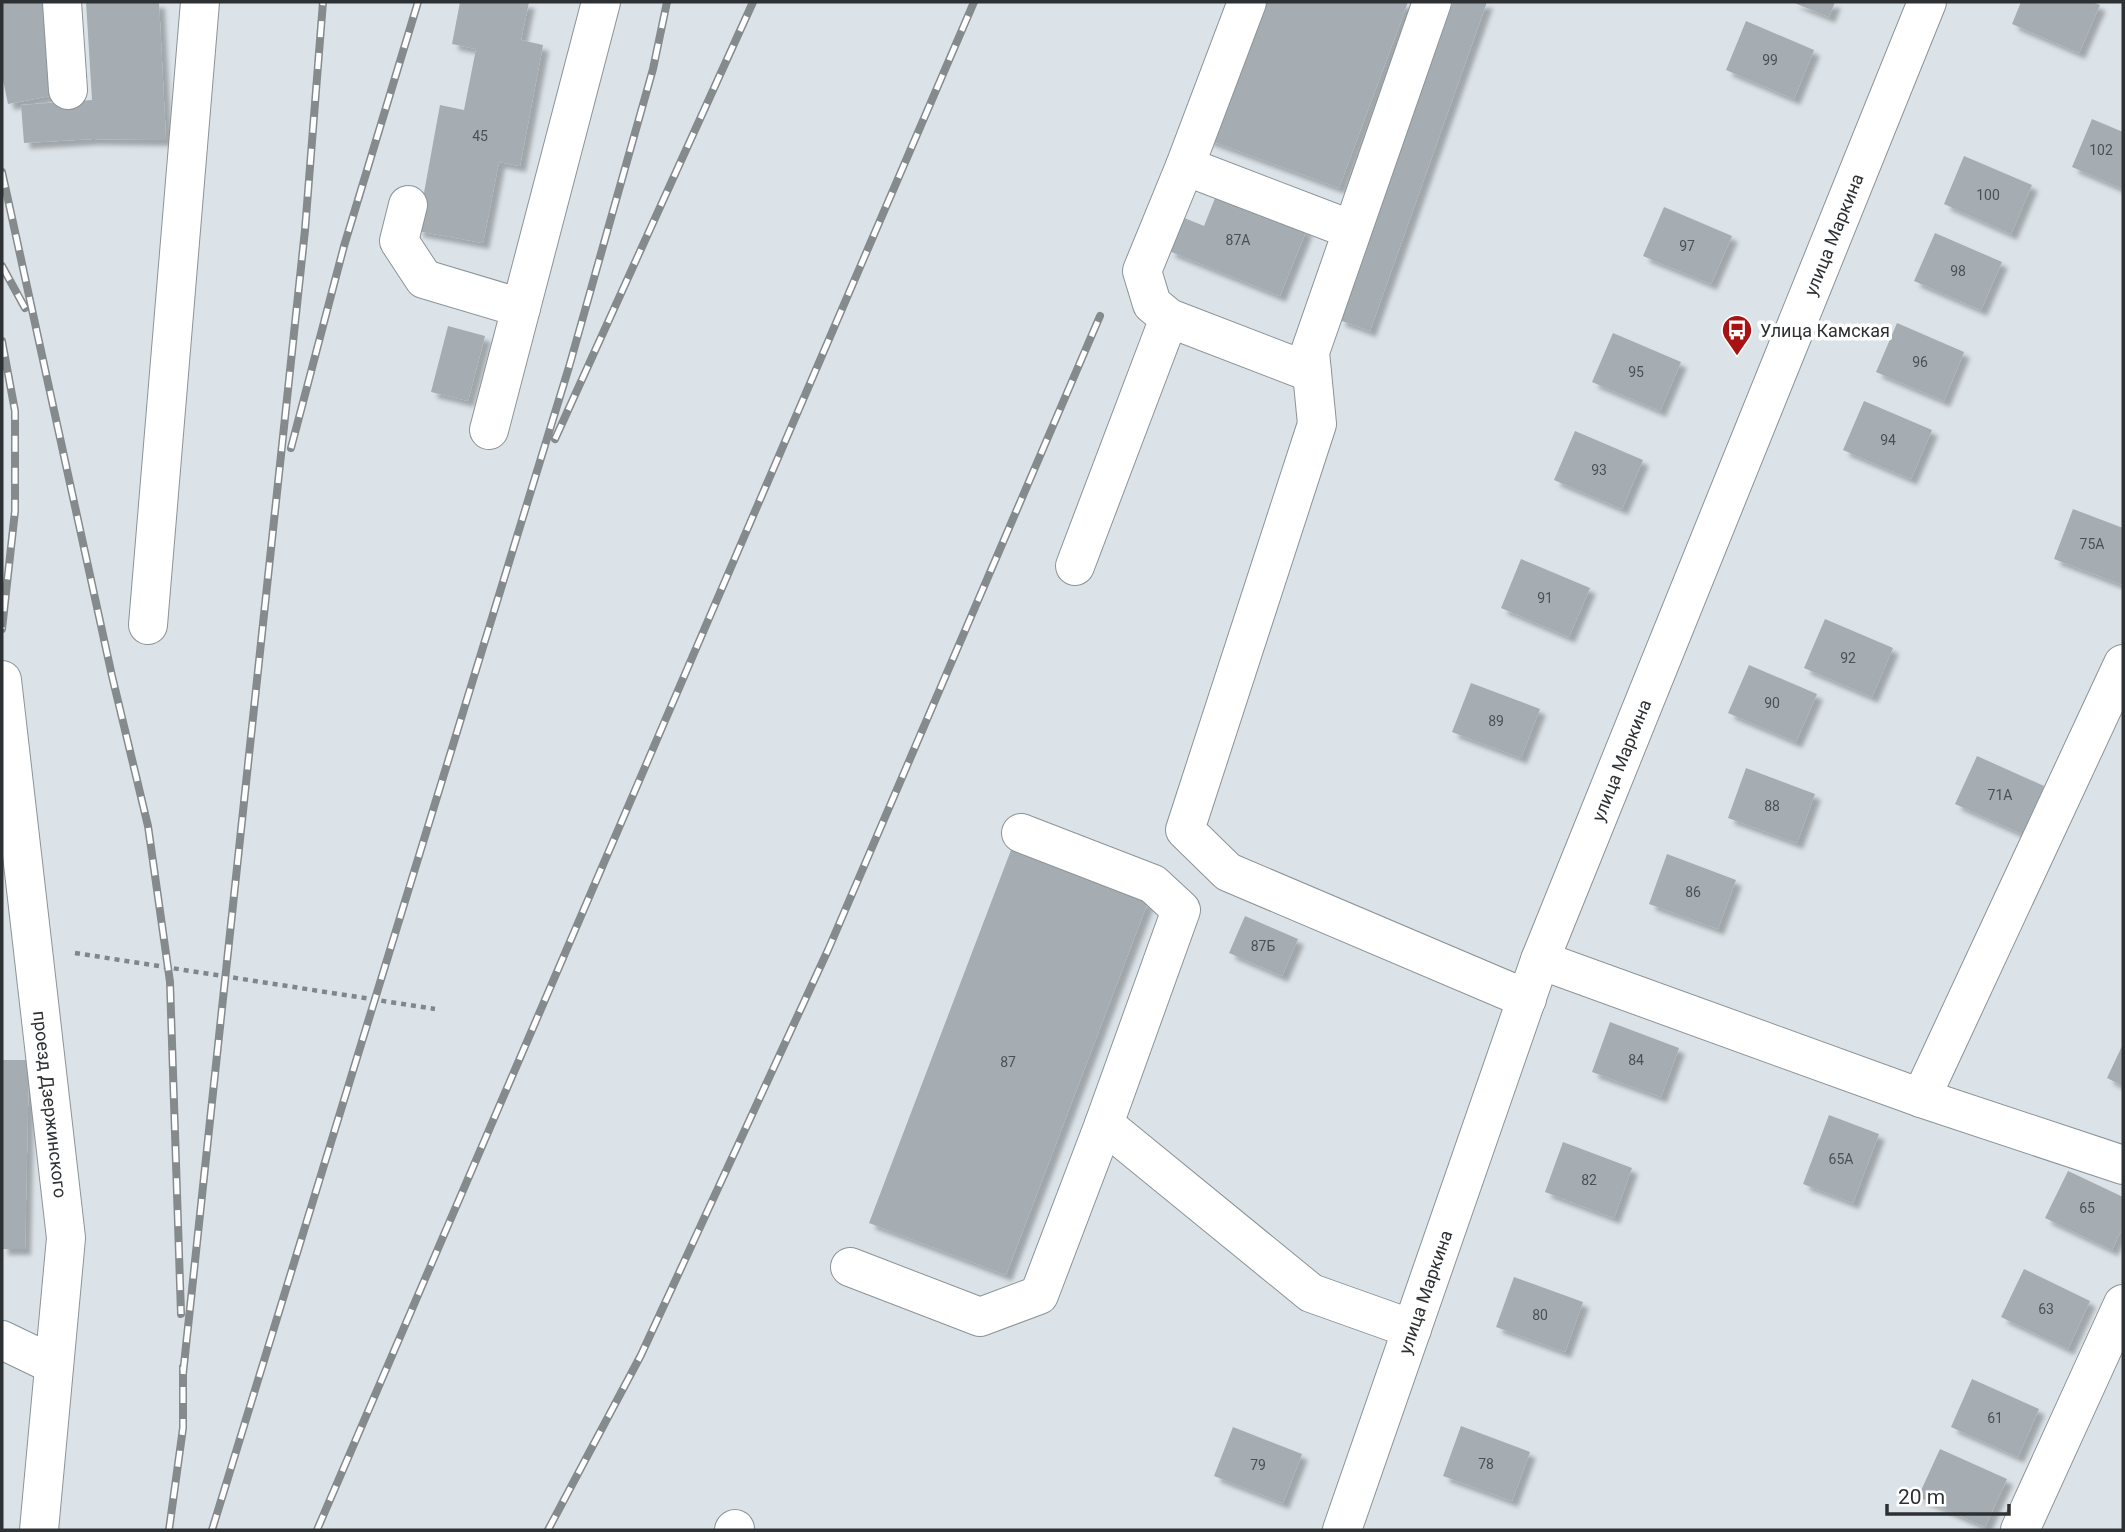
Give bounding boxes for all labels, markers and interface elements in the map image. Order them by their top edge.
house number: 99 [1762,52,1778,68]
house number: 45 [472,128,488,144]
house number: 102 [2089,142,2113,158]
street label: улица Маркина [1799,170,1867,299]
house number: 100 [1976,187,2000,203]
house number: 87А [1226,232,1250,248]
house number: 97 [1679,238,1695,254]
house number: 98 [1950,263,1966,279]
bus stop icon: Улица Камская [1720,313,1754,357]
place label: Улица Камская [1760,320,1890,341]
house number: 96 [1912,354,1928,370]
house number: 95 [1628,364,1644,380]
house number: 94 [1880,432,1896,448]
house number: 93 [1591,462,1607,478]
house number: 75А [2080,536,2104,552]
house number: 91 [1537,590,1553,606]
house number: 92 [1840,650,1856,666]
house number: 90 [1764,695,1780,711]
street label: улица Маркина [1587,696,1655,824]
house number: 89 [1488,713,1504,729]
house number: 71А [1988,787,2012,803]
house number: 88 [1764,798,1780,814]
house number: 86 [1685,884,1701,900]
house number: 87Б [1251,938,1275,954]
street label: проезд Дзержинского [29,1009,72,1199]
house number: 84 [1628,1052,1644,1068]
house number: 87 [1000,1054,1016,1070]
house number: 65А [1829,1151,1853,1167]
house number: 82 [1581,1172,1597,1188]
house number: 65 [2079,1200,2095,1216]
street label: улица Маркина [1393,1227,1456,1357]
house number: 63 [2038,1301,2054,1317]
house number: 80 [1532,1307,1548,1323]
house number: 61 [1987,1410,2003,1426]
house number: 78 [1478,1456,1494,1472]
house number: 79 [1250,1457,1266,1473]
scale bar [1887,1472,2010,1516]
text: 20 m [1898,1485,1945,1509]

